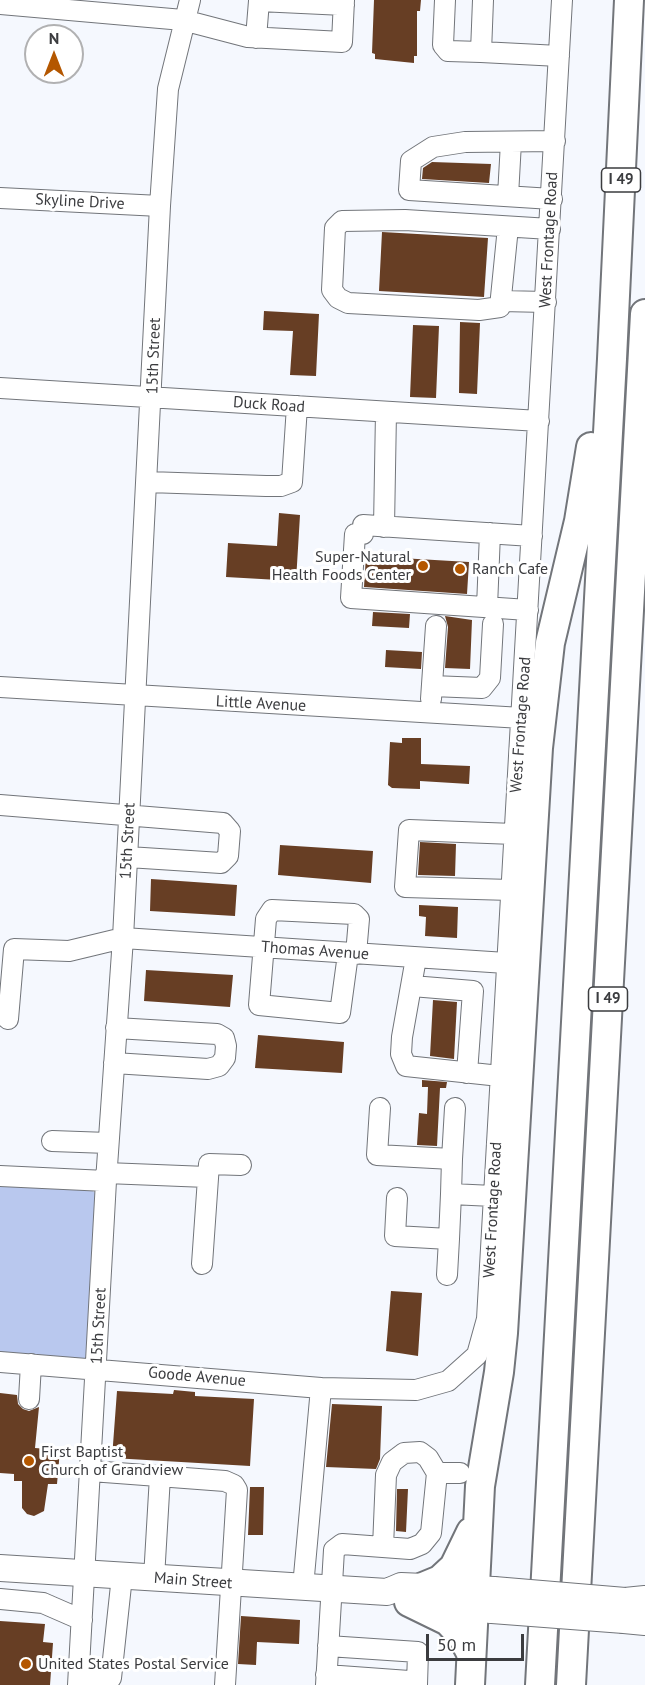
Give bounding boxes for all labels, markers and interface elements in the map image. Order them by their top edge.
north arrow [24,24,84,84]
text: N [49,28,59,48]
road number: I 49 [602,168,640,192]
street label: West Frontage Road [536,171,562,309]
street label: Skyline Drive [35,190,125,214]
street label: 15th Street [143,317,165,395]
street label: Duck Road [232,393,306,417]
place label: Super-Natural Health Foods Center [272,547,411,585]
marker: Super-Natural Health Foods Center [416,559,430,573]
place label: Ranch Cafe [472,559,548,579]
marker: Ranch Cafe [453,562,467,576]
street label: West Frontage Road [507,656,535,794]
street label: Little Avenue [215,692,307,716]
street label: 15th Street [116,802,140,880]
street label: Thomas Avenue [260,938,370,964]
road number: I 49 [588,987,628,1011]
street label: West Frontage Road [480,1141,506,1279]
street label: 15th Street [87,1287,111,1365]
street label: Goode Avenue [147,1363,247,1391]
place label: First Baptist Church of Grandview [41,1442,183,1480]
marker: First Baptist Church of Grandview [22,1454,36,1468]
street label: Main Street [153,1569,233,1593]
scale bar [429,1622,526,1660]
text: 50 m [437,1633,476,1656]
place label: United States Postal Service [38,1654,229,1674]
marker: United States Postal Service [19,1657,33,1671]

